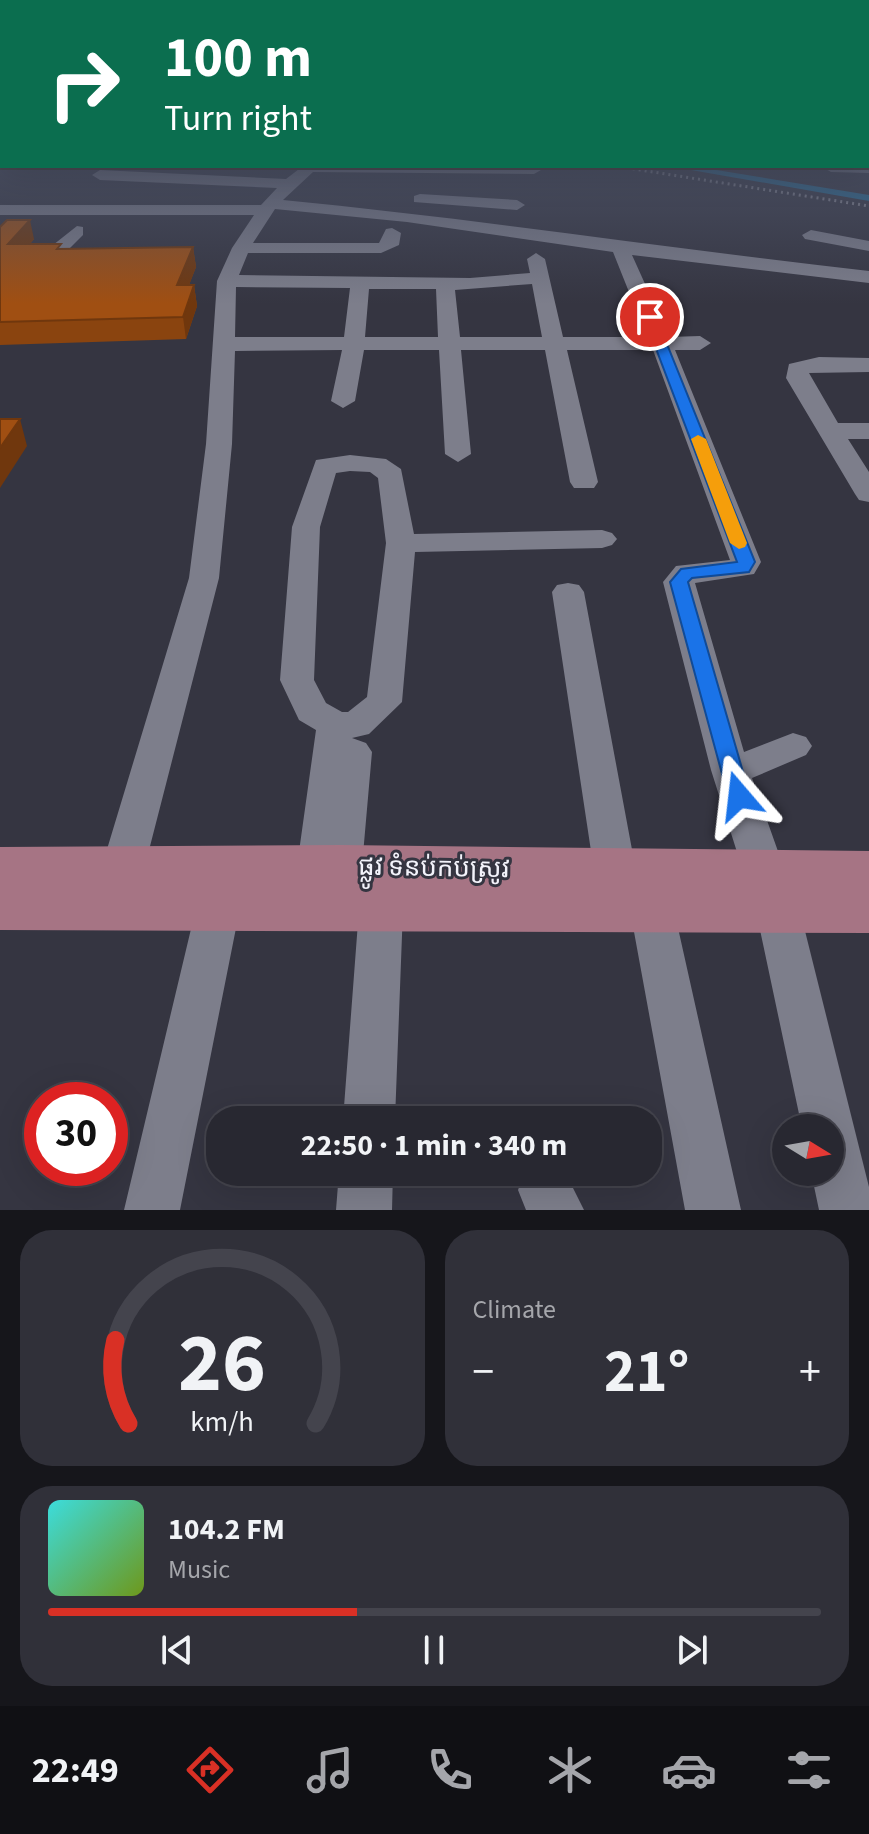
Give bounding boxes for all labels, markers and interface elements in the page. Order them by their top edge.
text: 100 m [164,19,312,98]
icon: right [32,32,136,136]
text: Turn right [164,93,312,144]
pin [616,283,684,351]
icon: arrive [628,295,672,339]
position arrow [697,754,781,838]
street label: ផ្លូវ ទំនប់កប់ស្រូវ [358,848,510,892]
speed limit sign: 30 [24,1082,128,1186]
north arrow [772,1114,844,1186]
map controls [772,1114,844,1186]
text: 22:50 · 1 min · 340 m [301,1124,567,1167]
text: Climate [473,1291,556,1328]
text: 26 [178,1305,266,1423]
text: 21° [604,1330,689,1415]
text: − [473,1341,494,1404]
text: + [799,1341,821,1404]
text: km/h [191,1402,254,1442]
text: 104.2 FM [168,1508,285,1551]
text: Music [168,1551,230,1588]
icon: previous [155,1628,199,1672]
icon: pause [412,1628,456,1672]
icon: next [670,1628,714,1672]
icon: directions [182,1742,238,1798]
icon: music [302,1742,358,1798]
icon: phone [422,1742,478,1798]
icon: climate [542,1742,598,1798]
icon: car [661,1742,717,1798]
icon: filters [781,1742,837,1798]
text: 22:49 [32,1745,119,1796]

